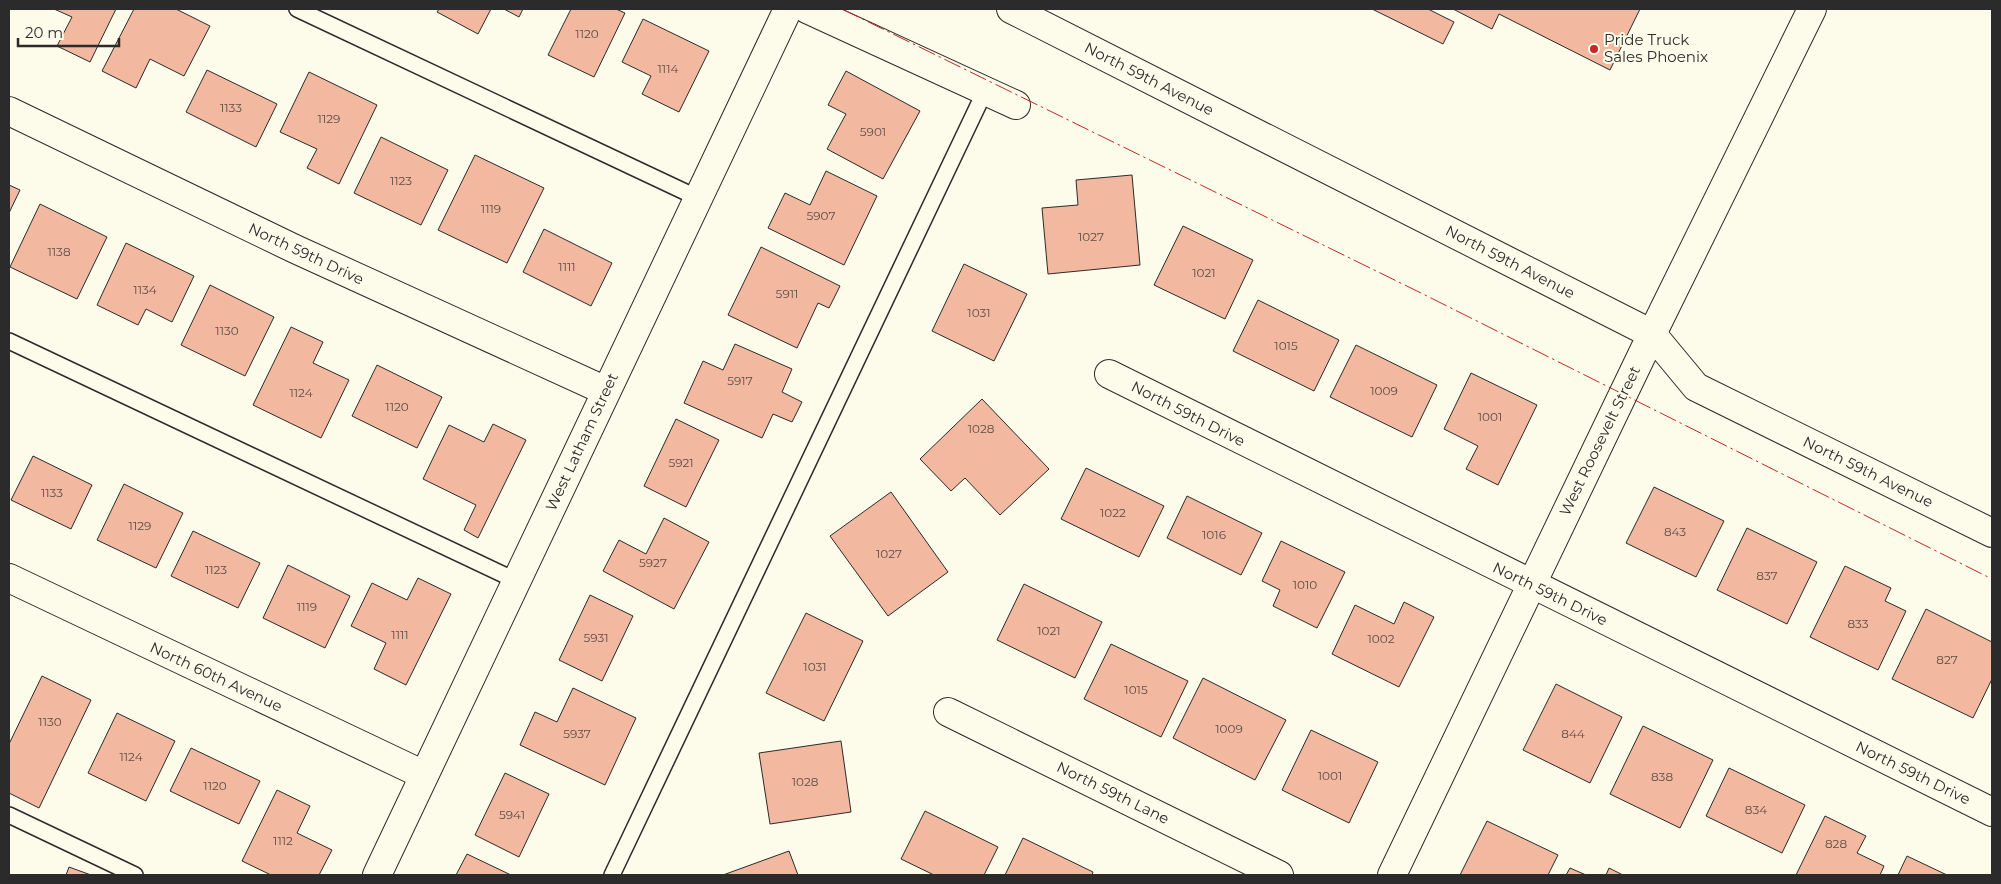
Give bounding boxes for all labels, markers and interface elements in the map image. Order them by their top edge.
scale bar [18,15,119,47]
text: 20 m [25,23,63,42]
house number: 1120 [575,26,599,41]
place label: Pride Truck Sales Phoenix [1604,30,1708,66]
street label: North 59th Avenue [1081,38,1217,119]
marker: Pride Truck Sales Phoenix [1588,43,1600,55]
house number: 1114 [658,61,679,76]
house number: 1133 [220,100,242,115]
house number: 1129 [318,111,340,126]
house number: 5901 [860,124,886,139]
house number: 1123 [390,173,412,188]
house number: 1119 [481,201,501,216]
house number: 5907 [806,208,836,223]
street label: North 59th Drive [245,218,367,289]
street label: North 59th Avenue [1442,221,1578,302]
house number: 1027 [1078,229,1104,244]
house number: 1138 [47,244,71,259]
house number: 1111 [558,259,576,274]
house number: 1021 [1192,265,1216,280]
house number: 1134 [133,282,157,297]
house number: 5911 [776,286,798,301]
house number: 1031 [967,305,991,320]
house number: 1130 [215,323,239,338]
house number: 1015 [1274,338,1298,353]
street label: West Roosevelt Street [1555,363,1644,519]
street label: West Latham Street [541,370,622,514]
house number: 5917 [727,373,753,388]
street label: North 59th Drive [1128,377,1248,450]
house number: 1009 [1370,383,1398,398]
house number: 1124 [289,385,313,400]
house number: 1120 [385,399,409,414]
house number: 1001 [1478,409,1502,424]
house number: 1028 [968,421,995,436]
street label: North 59th Avenue [1800,432,1936,511]
house number: 5921 [668,455,694,470]
house number: 1133 [41,485,63,500]
house number: 1022 [1100,505,1126,520]
house number: 1129 [129,518,151,533]
house number: 843 [1664,524,1686,539]
house number: 1016 [1202,527,1226,542]
house number: 1027 [876,546,902,561]
house number: 5927 [639,555,667,570]
street label: North 59th Drive [1490,558,1611,630]
house number: 1123 [205,562,227,577]
house number: 837 [1756,568,1778,583]
house number: 1010 [1293,577,1317,592]
house number: 1119 [297,599,317,614]
house number: 833 [1847,616,1869,631]
house number: 1021 [1037,623,1061,638]
house number: 1111 [391,627,409,642]
house number: 5931 [583,630,609,645]
house number: 1002 [1367,631,1395,646]
street label: North 60th Avenue [147,638,285,716]
house number: 827 [1936,652,1958,667]
house number: 1031 [803,659,827,674]
house number: 1015 [1124,682,1148,697]
house number: 1130 [38,714,62,729]
house number: 1009 [1215,721,1243,736]
house number: 5937 [563,726,591,741]
house number: 844 [1561,726,1585,741]
street label: North 59th Drive [1853,737,1974,809]
house number: 1124 [119,749,143,764]
street label: North 59th Lane [1054,757,1173,828]
house number: 1001 [1318,768,1342,783]
house number: 838 [1651,769,1673,784]
house number: 1028 [792,774,819,789]
house number: 1120 [203,778,227,793]
house number: 834 [1745,802,1767,817]
house number: 5941 [499,807,525,822]
house number: 1112 [273,833,293,848]
house number: 828 [1825,836,1847,851]

